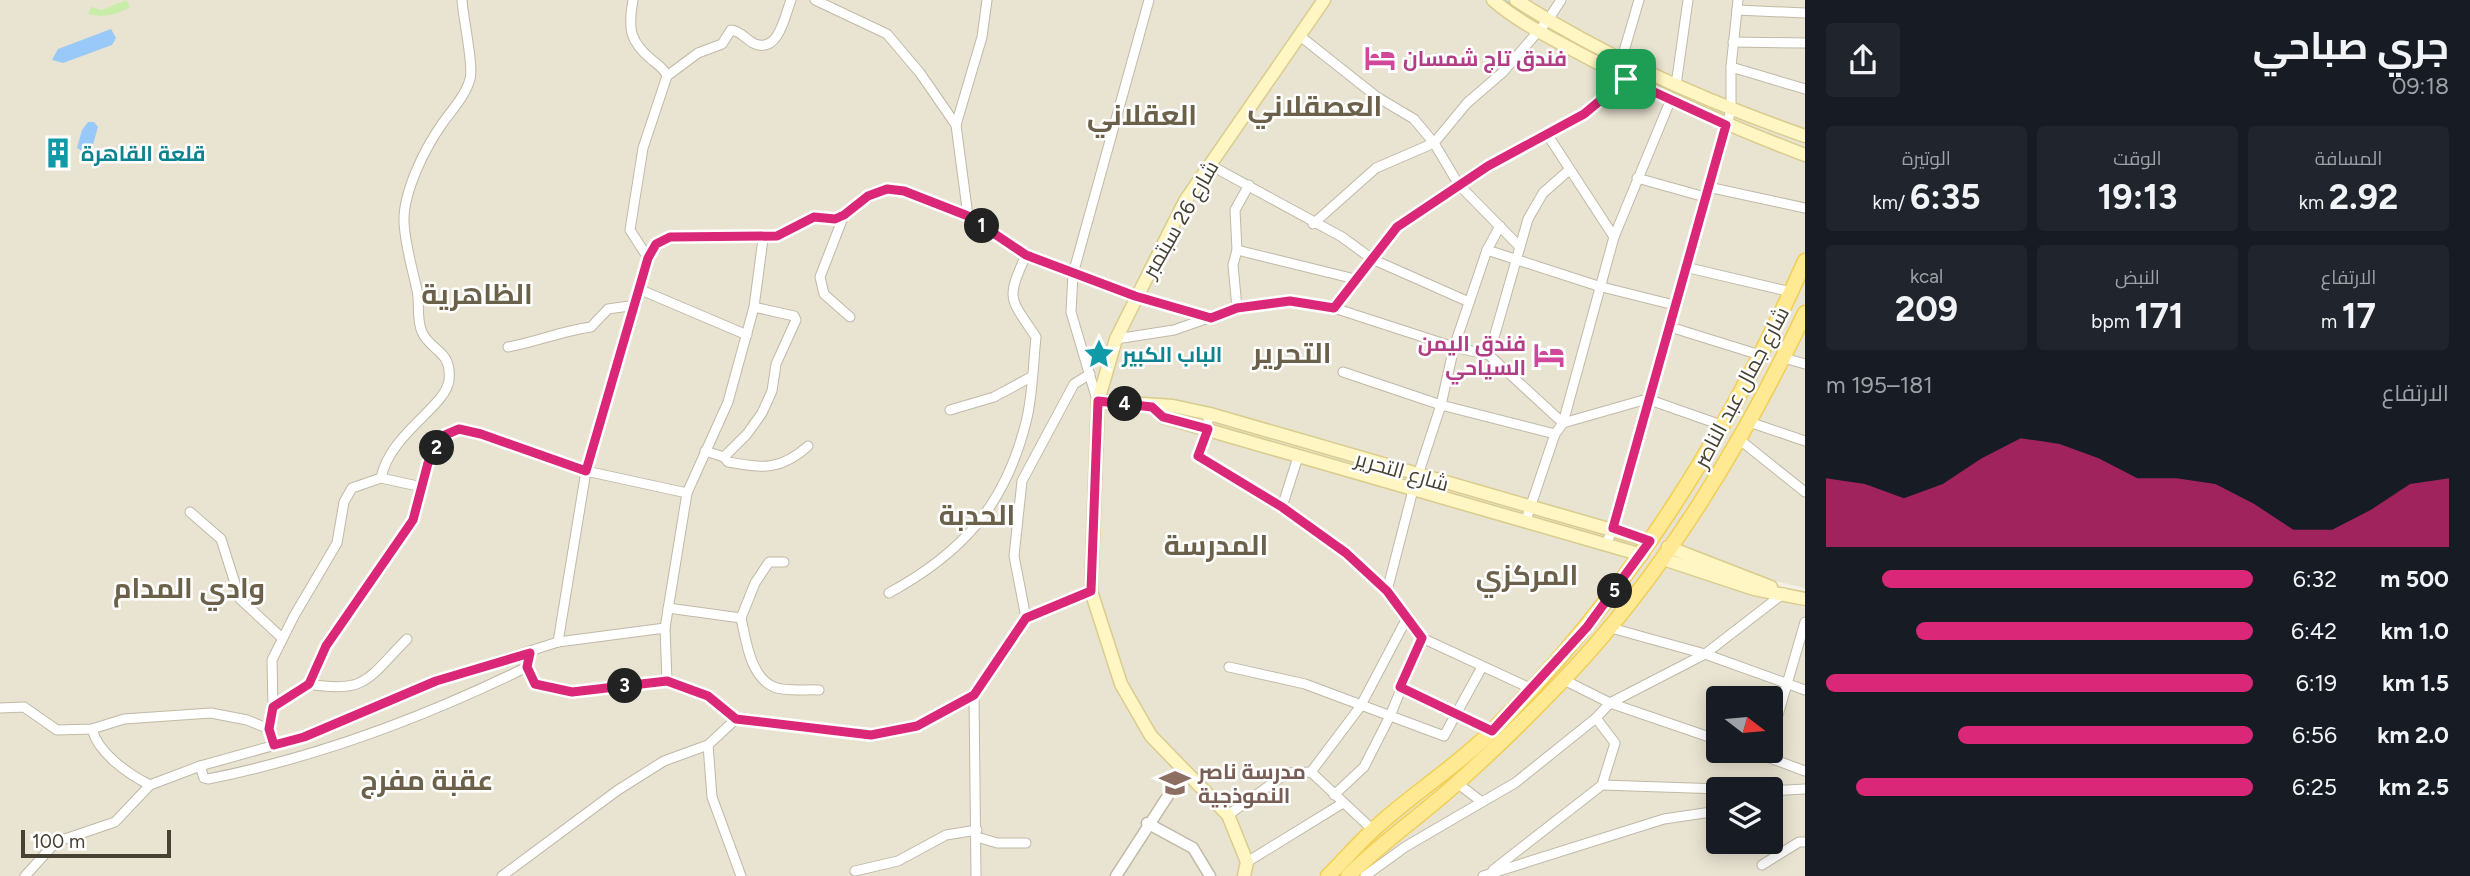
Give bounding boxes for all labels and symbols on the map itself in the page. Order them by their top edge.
hotel icon: فندق تاج شمسان [1363,41,1397,75]
place label: فندق تاج شمسان [1403,46,1567,73]
pin [1596,49,1656,109]
district label: العصقلاني [1248,89,1382,129]
district label: العقلاني [1087,98,1197,138]
building icon: قلعة القاهرة [41,136,75,170]
place label: قلعة القاهرة [81,141,206,166]
street label: شارع 26 سبتمبر [1136,156,1225,284]
pin: 1 [964,208,1000,244]
district label: الظاهرية [421,277,533,311]
street label: شارع جمال عبد الناصر [1688,302,1796,474]
place label: فندق اليمن السياحي [1418,331,1526,385]
district label: التحرير [1251,336,1332,370]
place icon: الباب الكبير [1082,337,1116,371]
hotel icon: فندق اليمن السياحي [1532,338,1566,372]
place label: الباب الكبير [1121,342,1222,367]
pin: 4 [1108,386,1142,422]
pin: 2 [420,430,454,466]
street label: شارع التحرير [1351,445,1452,498]
district label: الحدبة [939,498,1015,532]
district label: المدرسة [1164,528,1268,562]
district label: المركزي [1476,558,1578,598]
district label: وادي المدام [113,571,265,611]
pin: 5 [1598,574,1632,608]
pin: 3 [608,668,642,704]
north arrow [1706,686,1783,763]
place label: مدرسة ناصر النموذجية [1197,759,1306,809]
district label: عقبة مفرج [361,763,493,799]
school or university icon: مدرسة ناصر النموذجية [1158,766,1192,800]
scale bar [21,827,172,859]

